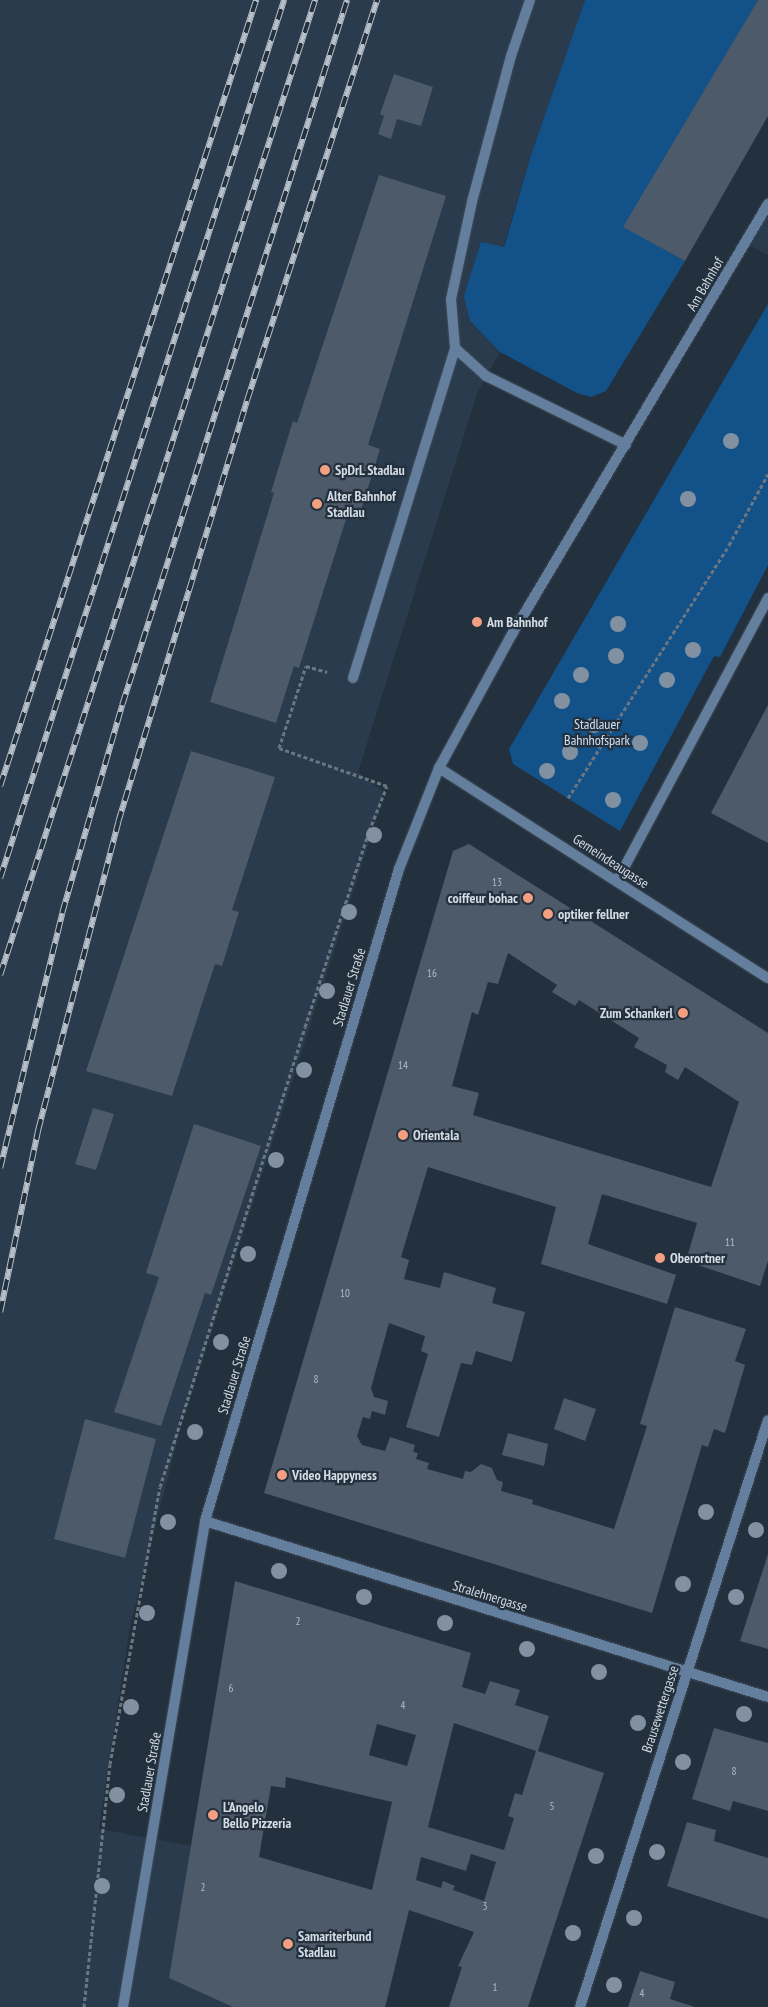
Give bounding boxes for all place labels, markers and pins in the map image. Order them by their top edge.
place label: SpDrL Stadlau [335,462,405,478]
marker: SpDrL Stadlau [319,464,331,476]
place label: Alter Bahnhof Stadlau [327,488,396,520]
marker: Alter Bahnhof Stadlau [311,498,323,510]
place label: Am Bahnhof [487,614,547,630]
marker: Am Bahnhof [471,616,483,628]
place label: coiffeur bohac [448,890,518,906]
marker: coiffeur bohac [522,892,534,904]
place label: optiker fellner [558,906,629,922]
marker: optiker fellner [542,908,554,920]
place label: Zum Schankerl [600,1005,673,1021]
marker: Zum Schankerl [677,1007,689,1019]
place label: Orientala [413,1127,459,1143]
marker: Orientala [397,1129,409,1141]
place label: Oberortner [670,1250,725,1266]
marker: Oberortner [654,1252,666,1264]
place label: Video Happyness [292,1467,377,1483]
marker: Video Happyness [276,1469,288,1481]
place label: L'Angelo Bello Pizzeria [223,1799,291,1831]
marker: L'Angelo Bello Pizzeria [207,1809,219,1821]
place label: Samariterbund Stadlau [298,1928,371,1960]
marker: Samariterbund Stadlau [282,1938,294,1950]

